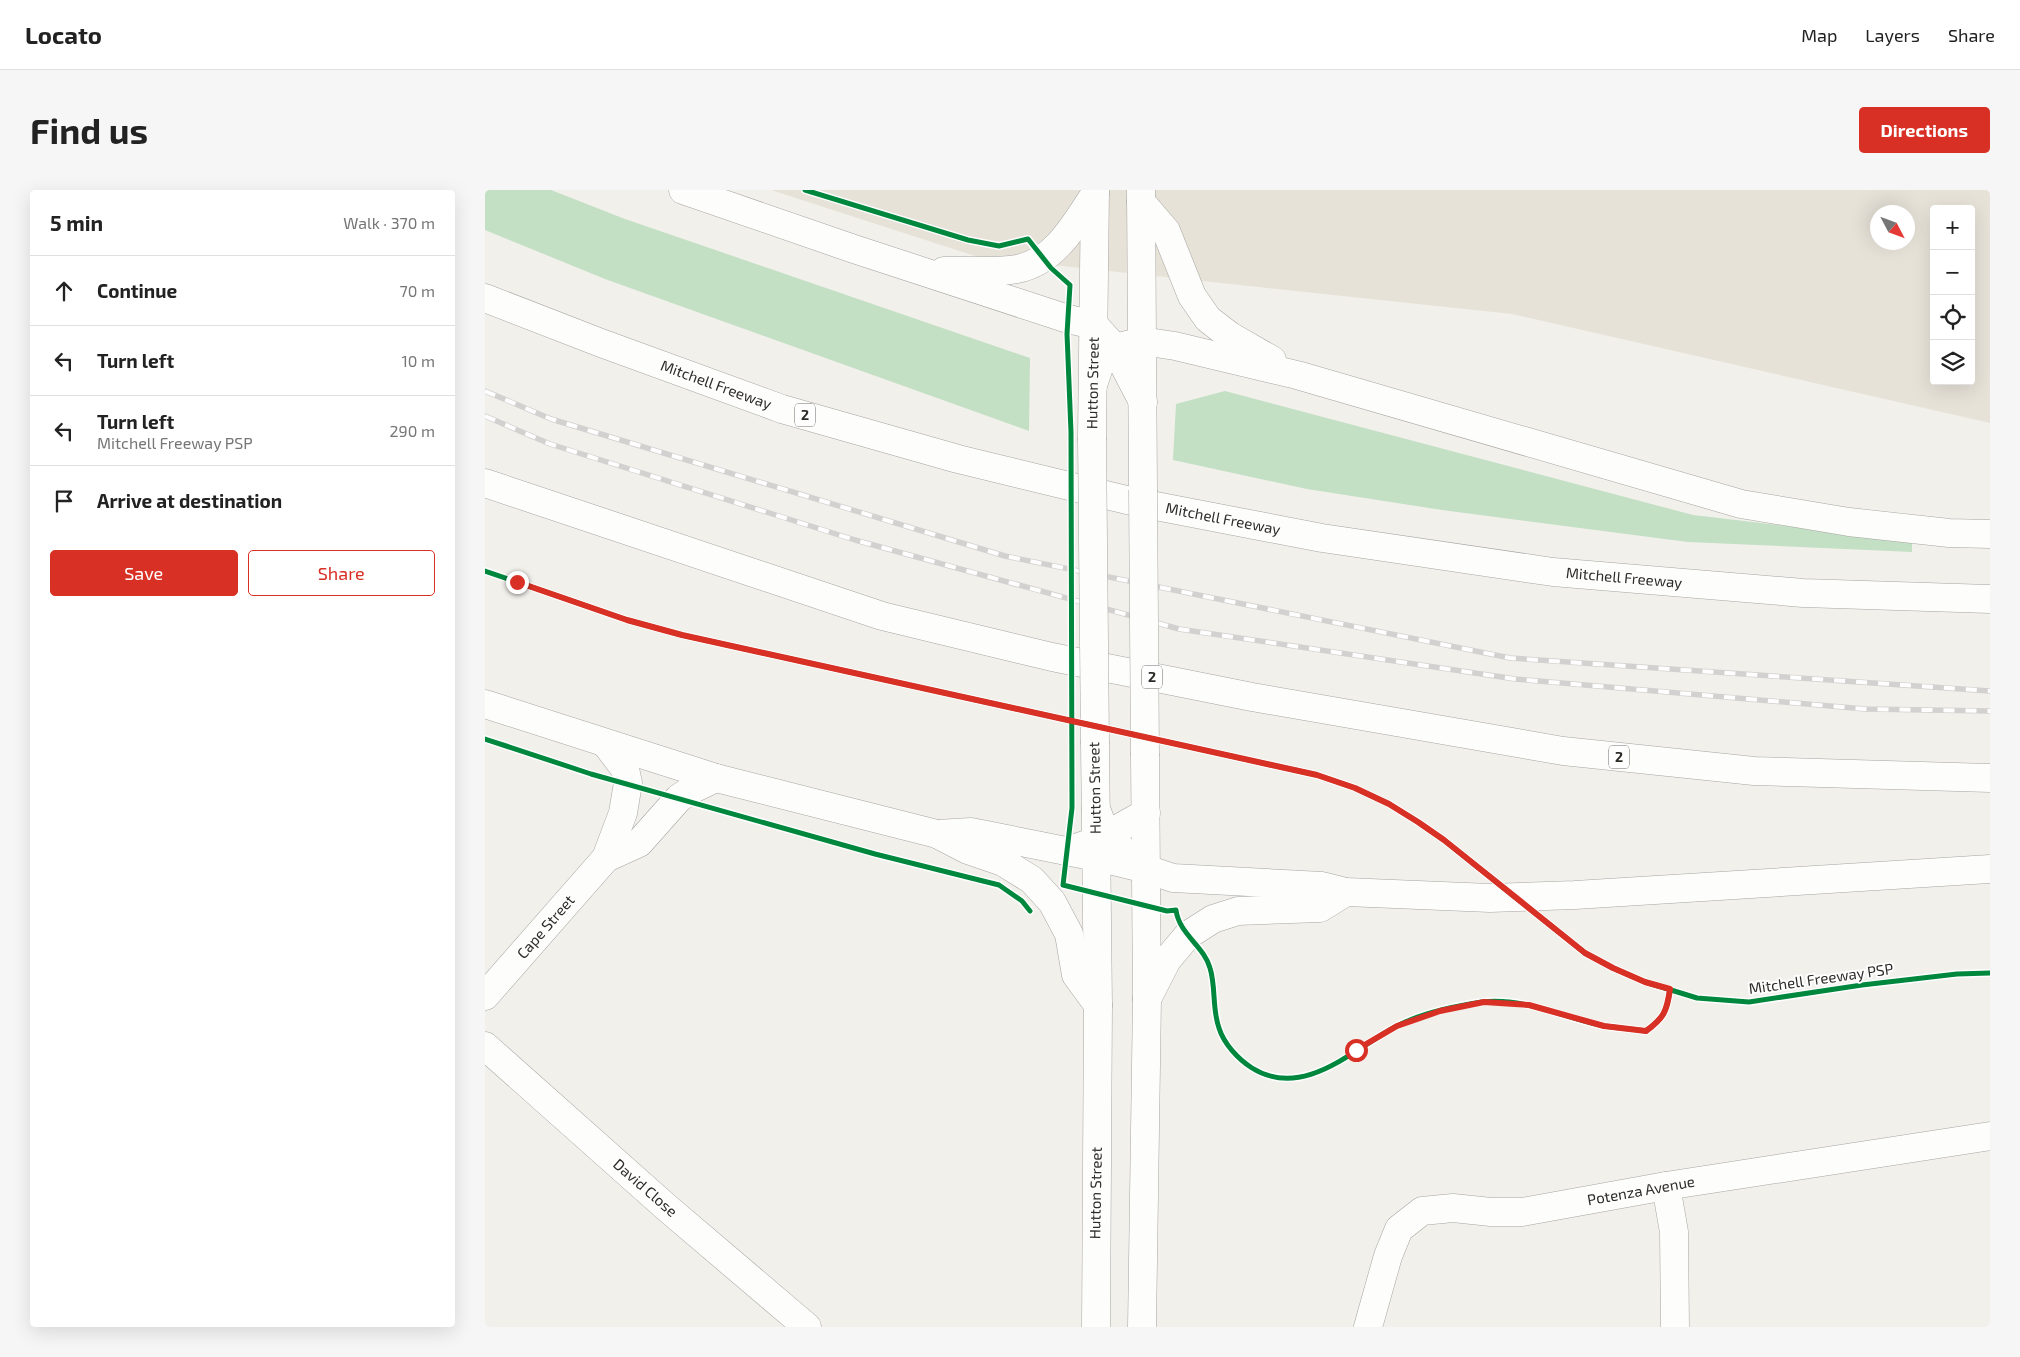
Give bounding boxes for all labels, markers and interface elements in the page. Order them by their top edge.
text: Locato [25,20,102,49]
text: Map [1801,24,1837,46]
text: Layers [1865,24,1920,46]
text: Share [1948,24,1995,46]
button: Directions [1859,107,1990,153]
text: Find us [30,109,148,151]
north arrow [1870,205,1915,250]
map controls [1930,205,1975,385]
button: + [1930,205,1975,250]
text: 5 min [50,210,103,235]
text: Walk · 370 m [343,213,435,232]
button: − [1930,250,1975,295]
icon: ahead [50,277,78,305]
text: Continue [97,279,177,302]
text: 70 m [400,281,435,300]
button: locate [1930,295,1975,340]
street label: Hutton Street [1082,336,1102,429]
button: layers [1930,340,1975,385]
icon: left [50,347,78,375]
text: Turn left [97,349,174,372]
text: 10 m [401,351,435,370]
street label: Mitchell Freeway [658,356,774,413]
road number: 2 [795,404,815,426]
text: Turn left [97,410,174,433]
icon: left [50,417,78,445]
text: 290 m [390,421,435,440]
text: Mitchell Freeway PSP [97,433,253,452]
icon: arrive [50,487,78,515]
text: Arrive at destination [97,489,282,512]
street label: Mitchell Freeway [1164,498,1282,538]
button: Save [50,550,238,596]
button: Share [248,550,435,596]
street label: Mitchell Freeway [1565,563,1683,591]
route end [506,571,529,594]
road number: 2 [1142,666,1162,688]
street label: Hutton Street [1084,741,1104,834]
road number: 2 [1609,746,1629,768]
street label: Cape Street [513,891,578,962]
street label: Mitchell Freeway PSP [1747,959,1895,997]
route start [1345,1039,1368,1062]
street label: Hutton Street [1085,1146,1105,1239]
street label: David Close [610,1155,681,1220]
street label: Potenza Avenue [1586,1172,1696,1208]

